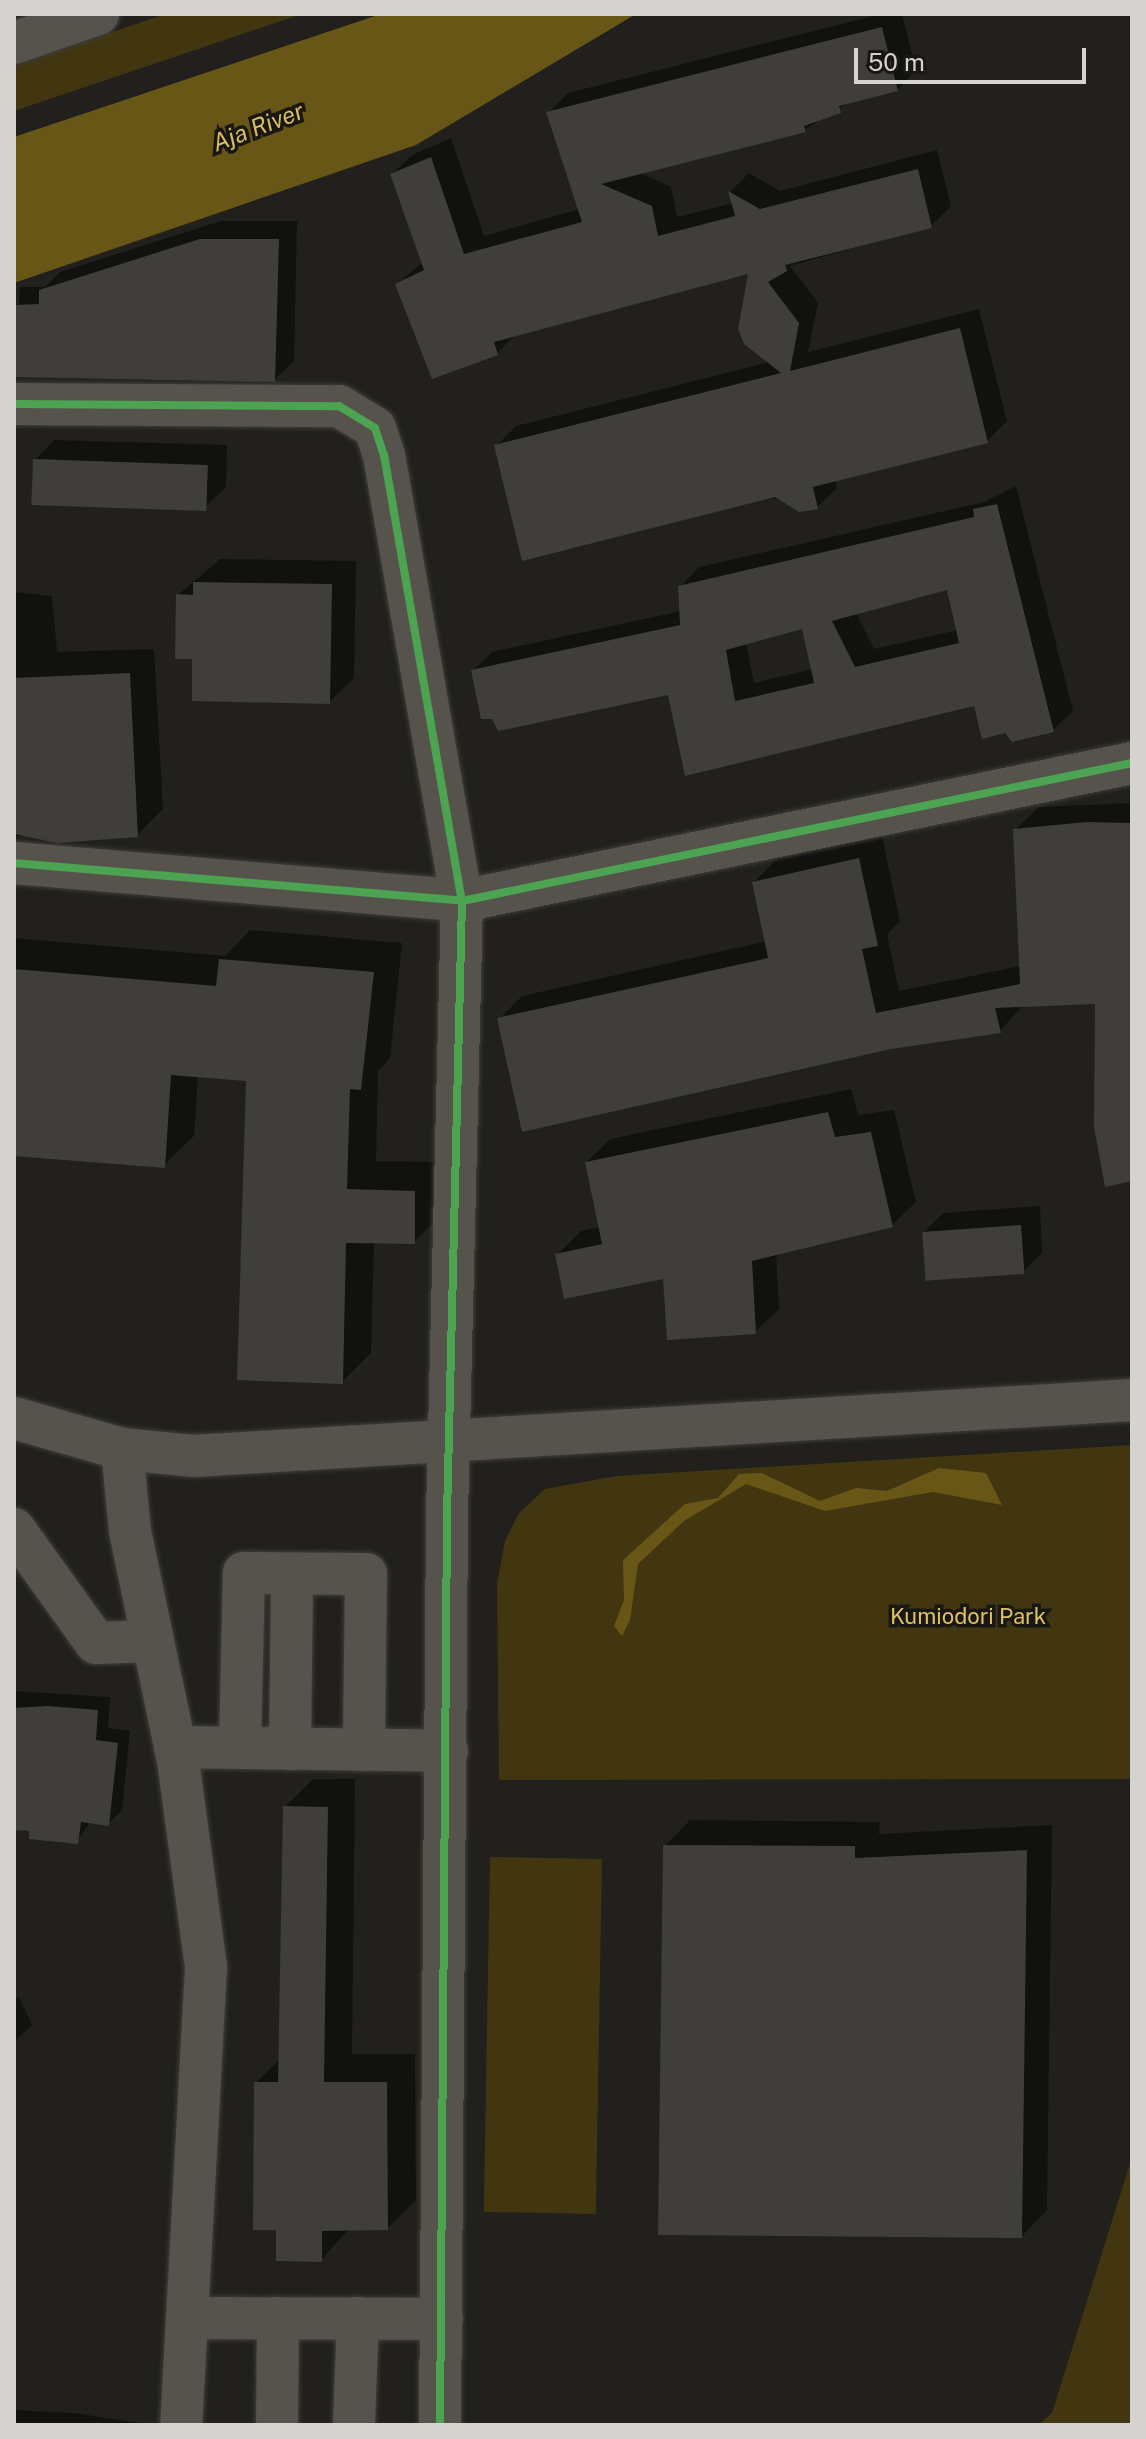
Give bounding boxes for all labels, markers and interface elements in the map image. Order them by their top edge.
scale bar [858,32,1090,82]
text: 50 m [868,48,925,76]
water label: Aja River [208,96,308,158]
park label: Kumiodori Park [890,1604,1046,1630]

